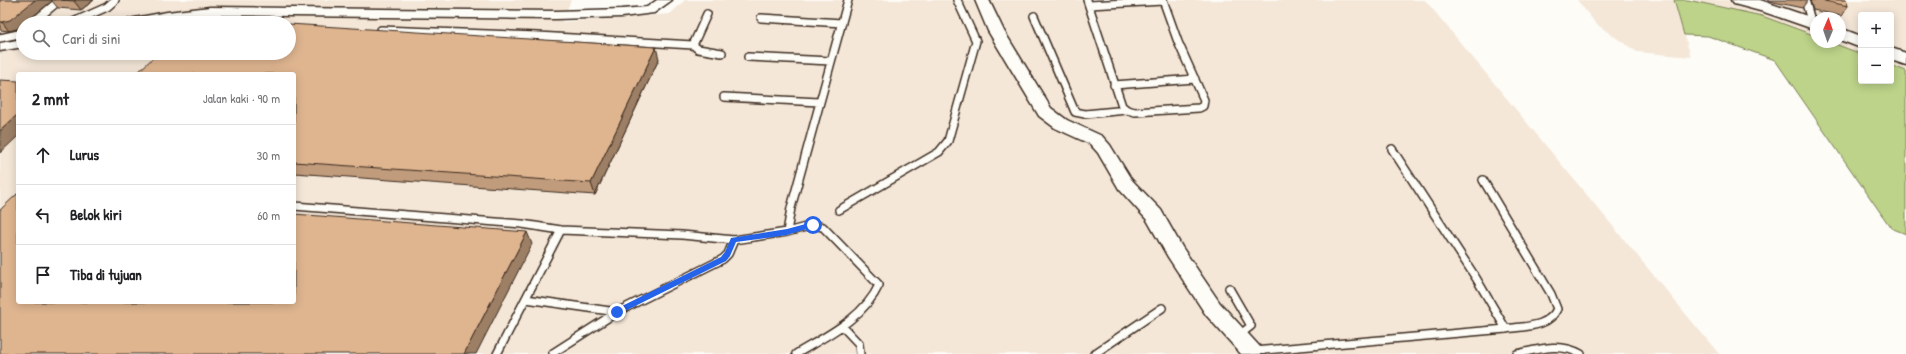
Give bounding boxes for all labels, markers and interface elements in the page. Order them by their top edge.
north arrow [1810,12,1846,48]
map controls [1858,12,1894,84]
button: + [1858,12,1894,48]
search box [16,16,296,60]
icon: search [30,27,52,49]
text: Cari di sini [62,28,121,49]
button: − [1858,48,1894,84]
text: 2 mnt [32,87,69,110]
text: Jalan kaki · 90 m [203,89,280,107]
icon: ahead [32,144,54,166]
text: Lurus [70,144,99,165]
text: 30 m [257,146,280,164]
icon: left [32,204,54,226]
text: Belok kiri [70,204,122,225]
text: 60 m [257,206,280,224]
route start [804,216,822,234]
icon: arrive [32,264,54,286]
text: Tiba di tujuan [70,264,142,285]
route end [608,303,626,321]

